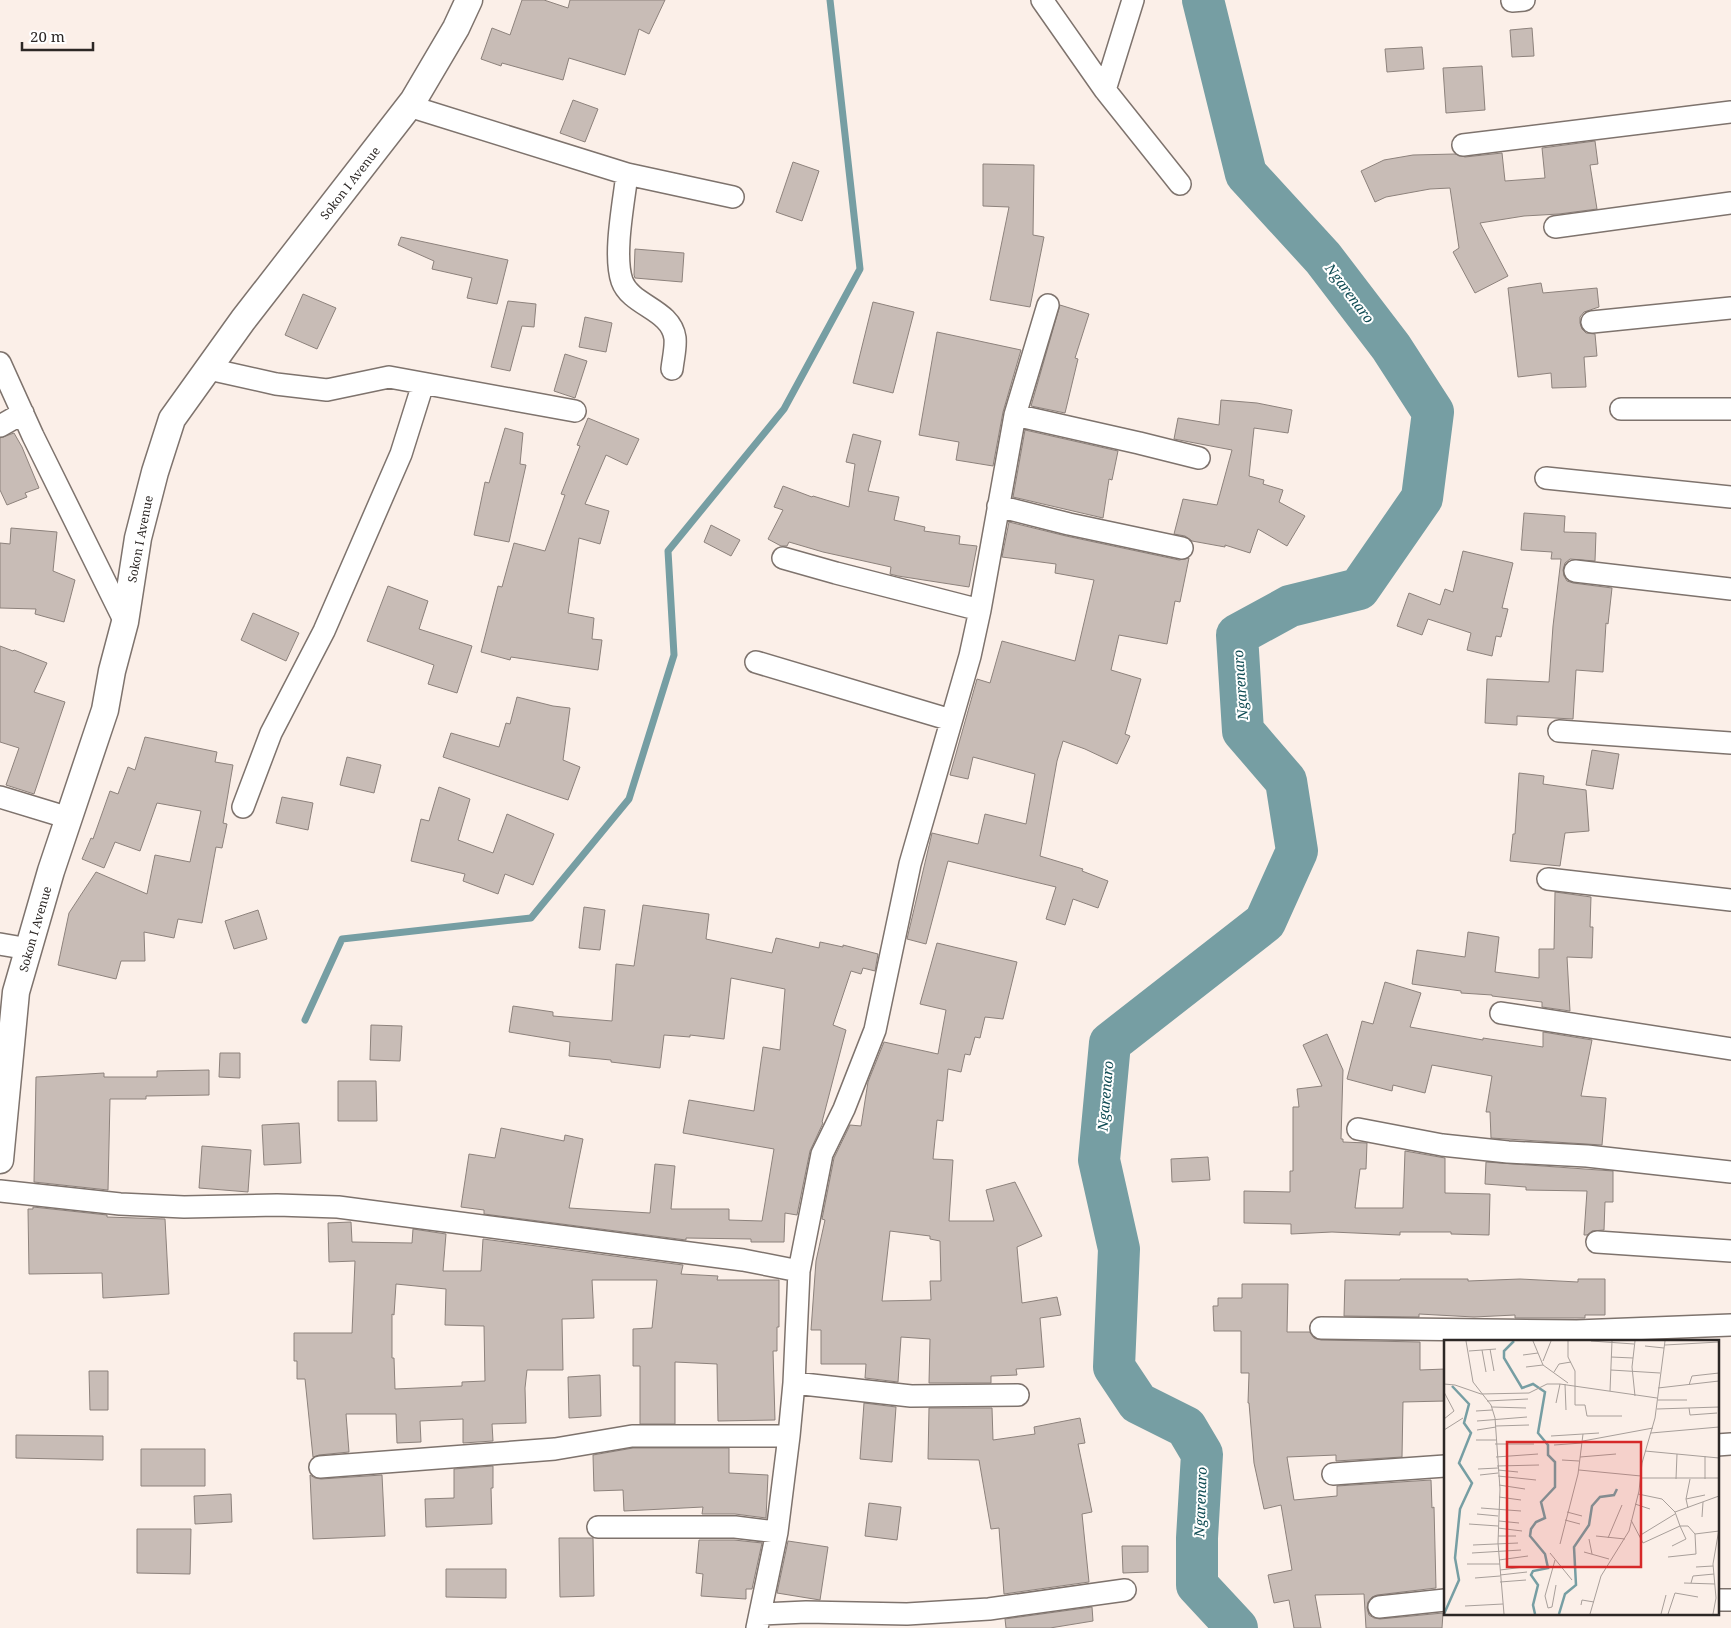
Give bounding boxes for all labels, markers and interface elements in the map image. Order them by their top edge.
scale bar [22,20,94,52]
text: 20 m [30,26,65,46]
street label: Sokon I Avenue [316,143,384,223]
water label: Ngarenaro [1321,258,1379,327]
street label: Sokon I Avenue [123,494,157,584]
water label: Ngarenaro [1228,649,1252,722]
street label: Sokon I Avenue [15,884,55,974]
water label: Ngarenaro [1092,1060,1118,1133]
inset map [1444,1340,1718,1616]
water label: Ngarenaro [1189,1466,1211,1539]

